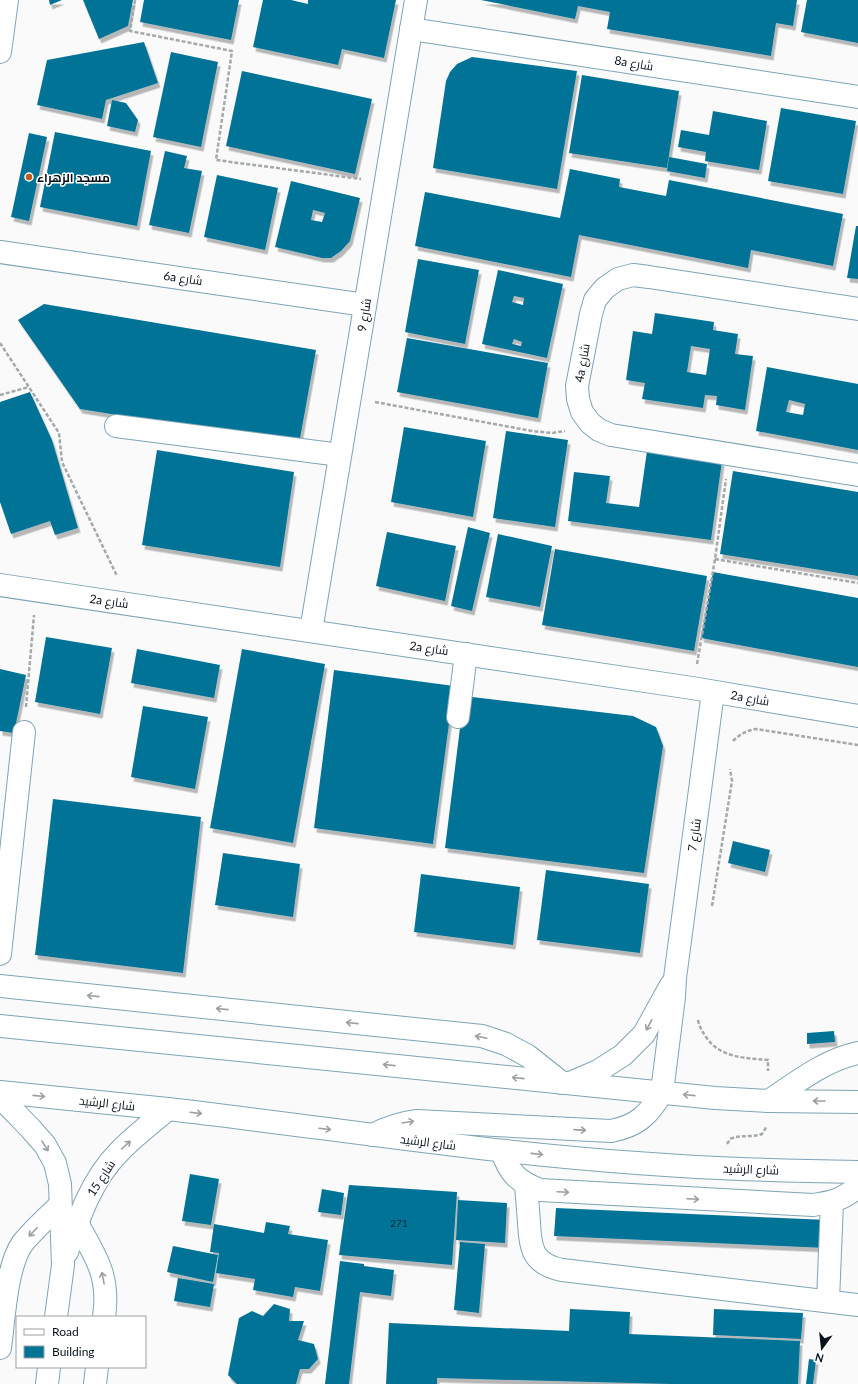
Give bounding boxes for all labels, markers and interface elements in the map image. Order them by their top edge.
street label: 8a شارع [613,53,655,74]
place label: مسجد الزهراء [37,170,110,186]
marker: مسجد الزهراء [24,172,34,182]
street label: 6a شارع [162,268,204,289]
street label: شارع 9 [354,297,375,333]
street label: 4a شارع [571,342,594,384]
street label: 2a شارع [88,591,130,612]
street label: 2a شارع [408,638,450,659]
street label: 2a شارع [729,687,771,710]
street label: شارع 7 [684,817,705,853]
one-way arrow [87,992,100,1000]
one-way arrow [216,1006,229,1013]
one-way arrow [345,1019,358,1026]
one-way arrow [645,1019,653,1031]
one-way arrow [475,1033,488,1041]
one-way arrow [383,1061,396,1069]
one-way arrow [512,1075,525,1082]
one-way arrow [683,1091,696,1099]
one-way arrow [32,1092,45,1100]
street label: شارع الرشيد [78,1093,136,1114]
one-way arrow [813,1097,826,1105]
one-way arrow [189,1109,202,1117]
one-way arrow [401,1118,414,1126]
one-way arrow [318,1126,331,1133]
one-way arrow [573,1126,586,1134]
street label: شارع الرشيد [399,1131,457,1154]
one-way arrow [41,1140,49,1151]
one-way arrow [121,1141,131,1150]
one-way arrow [530,1151,543,1158]
street label: شارع 15 [84,1157,119,1200]
street label: شارع الرشيد [723,1161,779,1178]
one-way arrow [556,1188,569,1195]
one-way arrow [686,1195,699,1202]
house number: 271 [390,1217,408,1229]
one-way arrow [28,1227,38,1237]
one-way arrow [99,1272,107,1285]
legend [16,1316,146,1368]
text: Road [52,1324,79,1339]
north arrow [802,1328,842,1368]
text: Building [52,1344,95,1359]
text: N [814,1351,825,1366]

